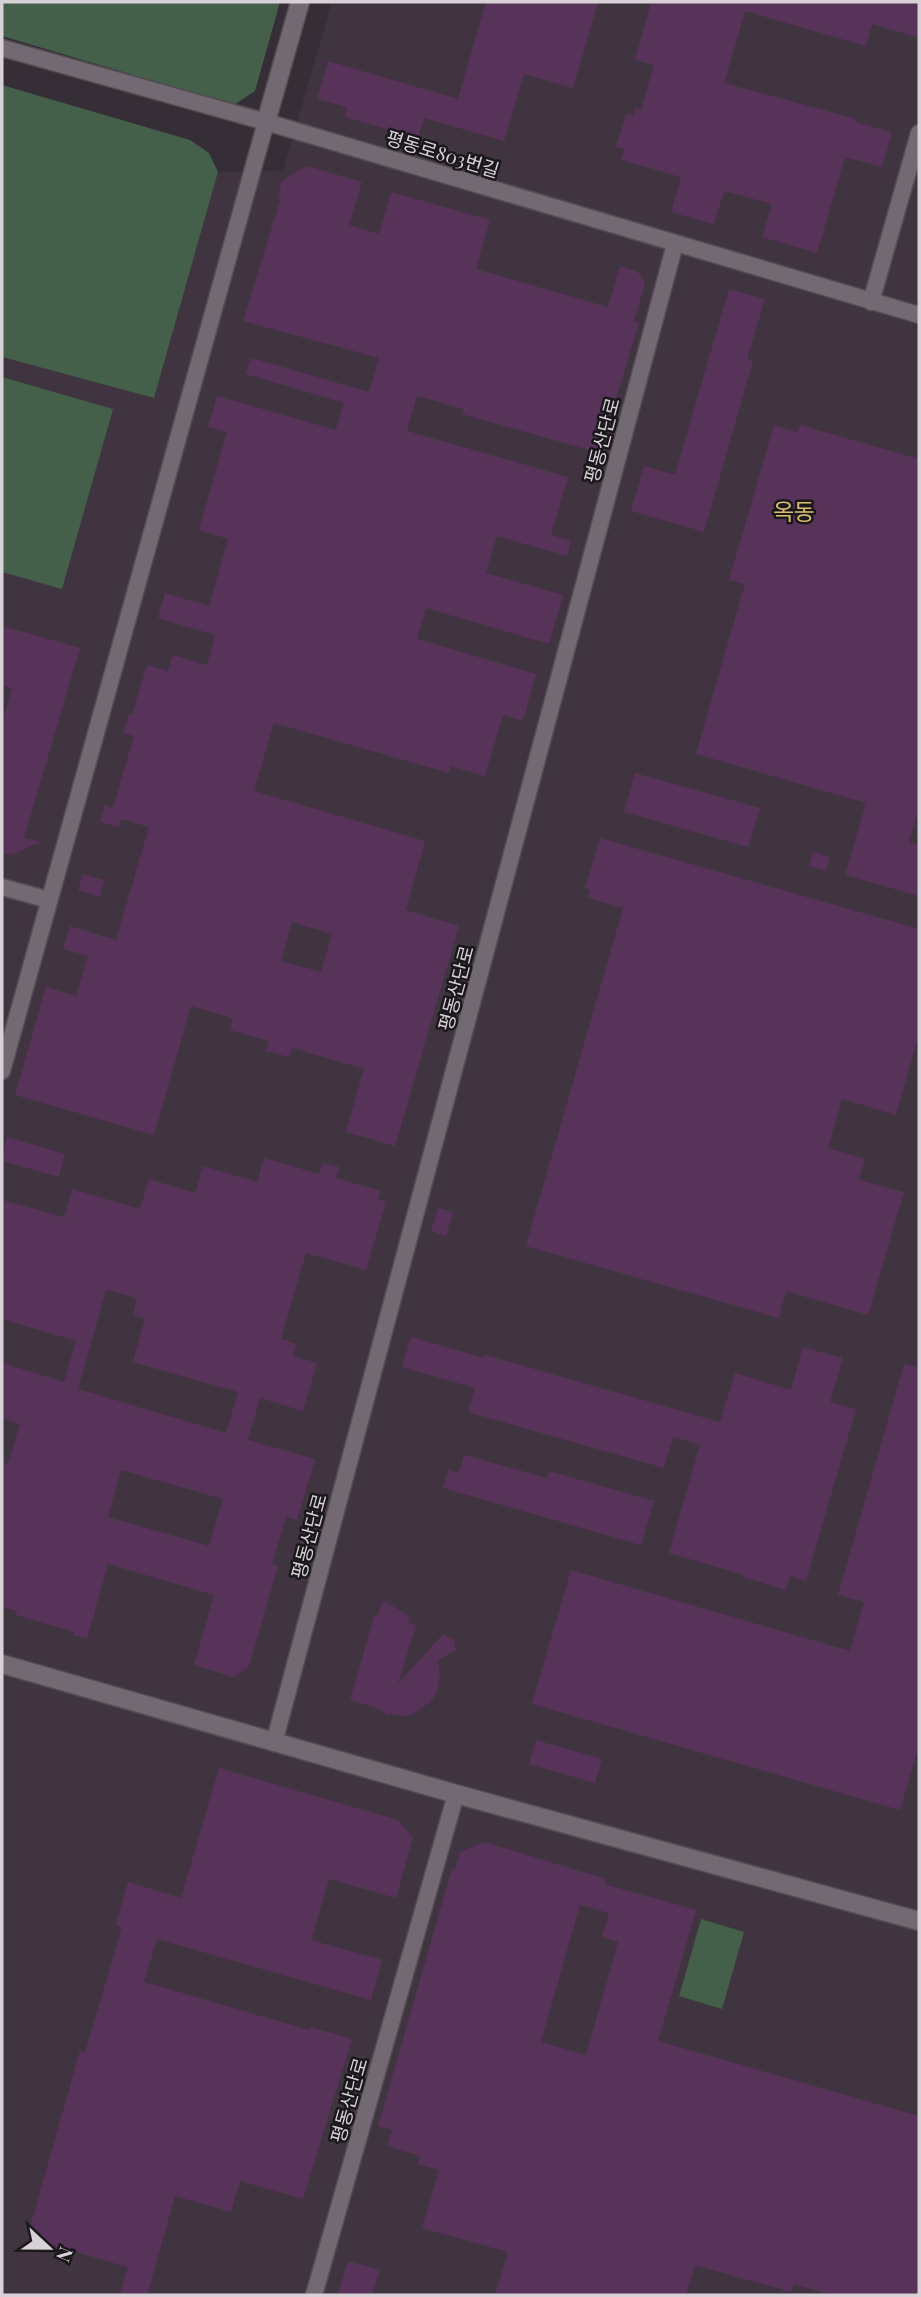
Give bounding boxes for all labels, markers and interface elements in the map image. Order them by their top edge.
street label: 평동로803번길 [383,123,503,183]
street label: 평동산단로 [577,394,625,486]
district label: 옥동 [773,495,815,526]
street label: 평동산단로 [431,942,479,1034]
street label: 평동산단로 [284,1490,332,1582]
street label: 평동산단로 [323,2054,373,2146]
north arrow [14,2213,84,2283]
text: N [51,2244,80,2266]

